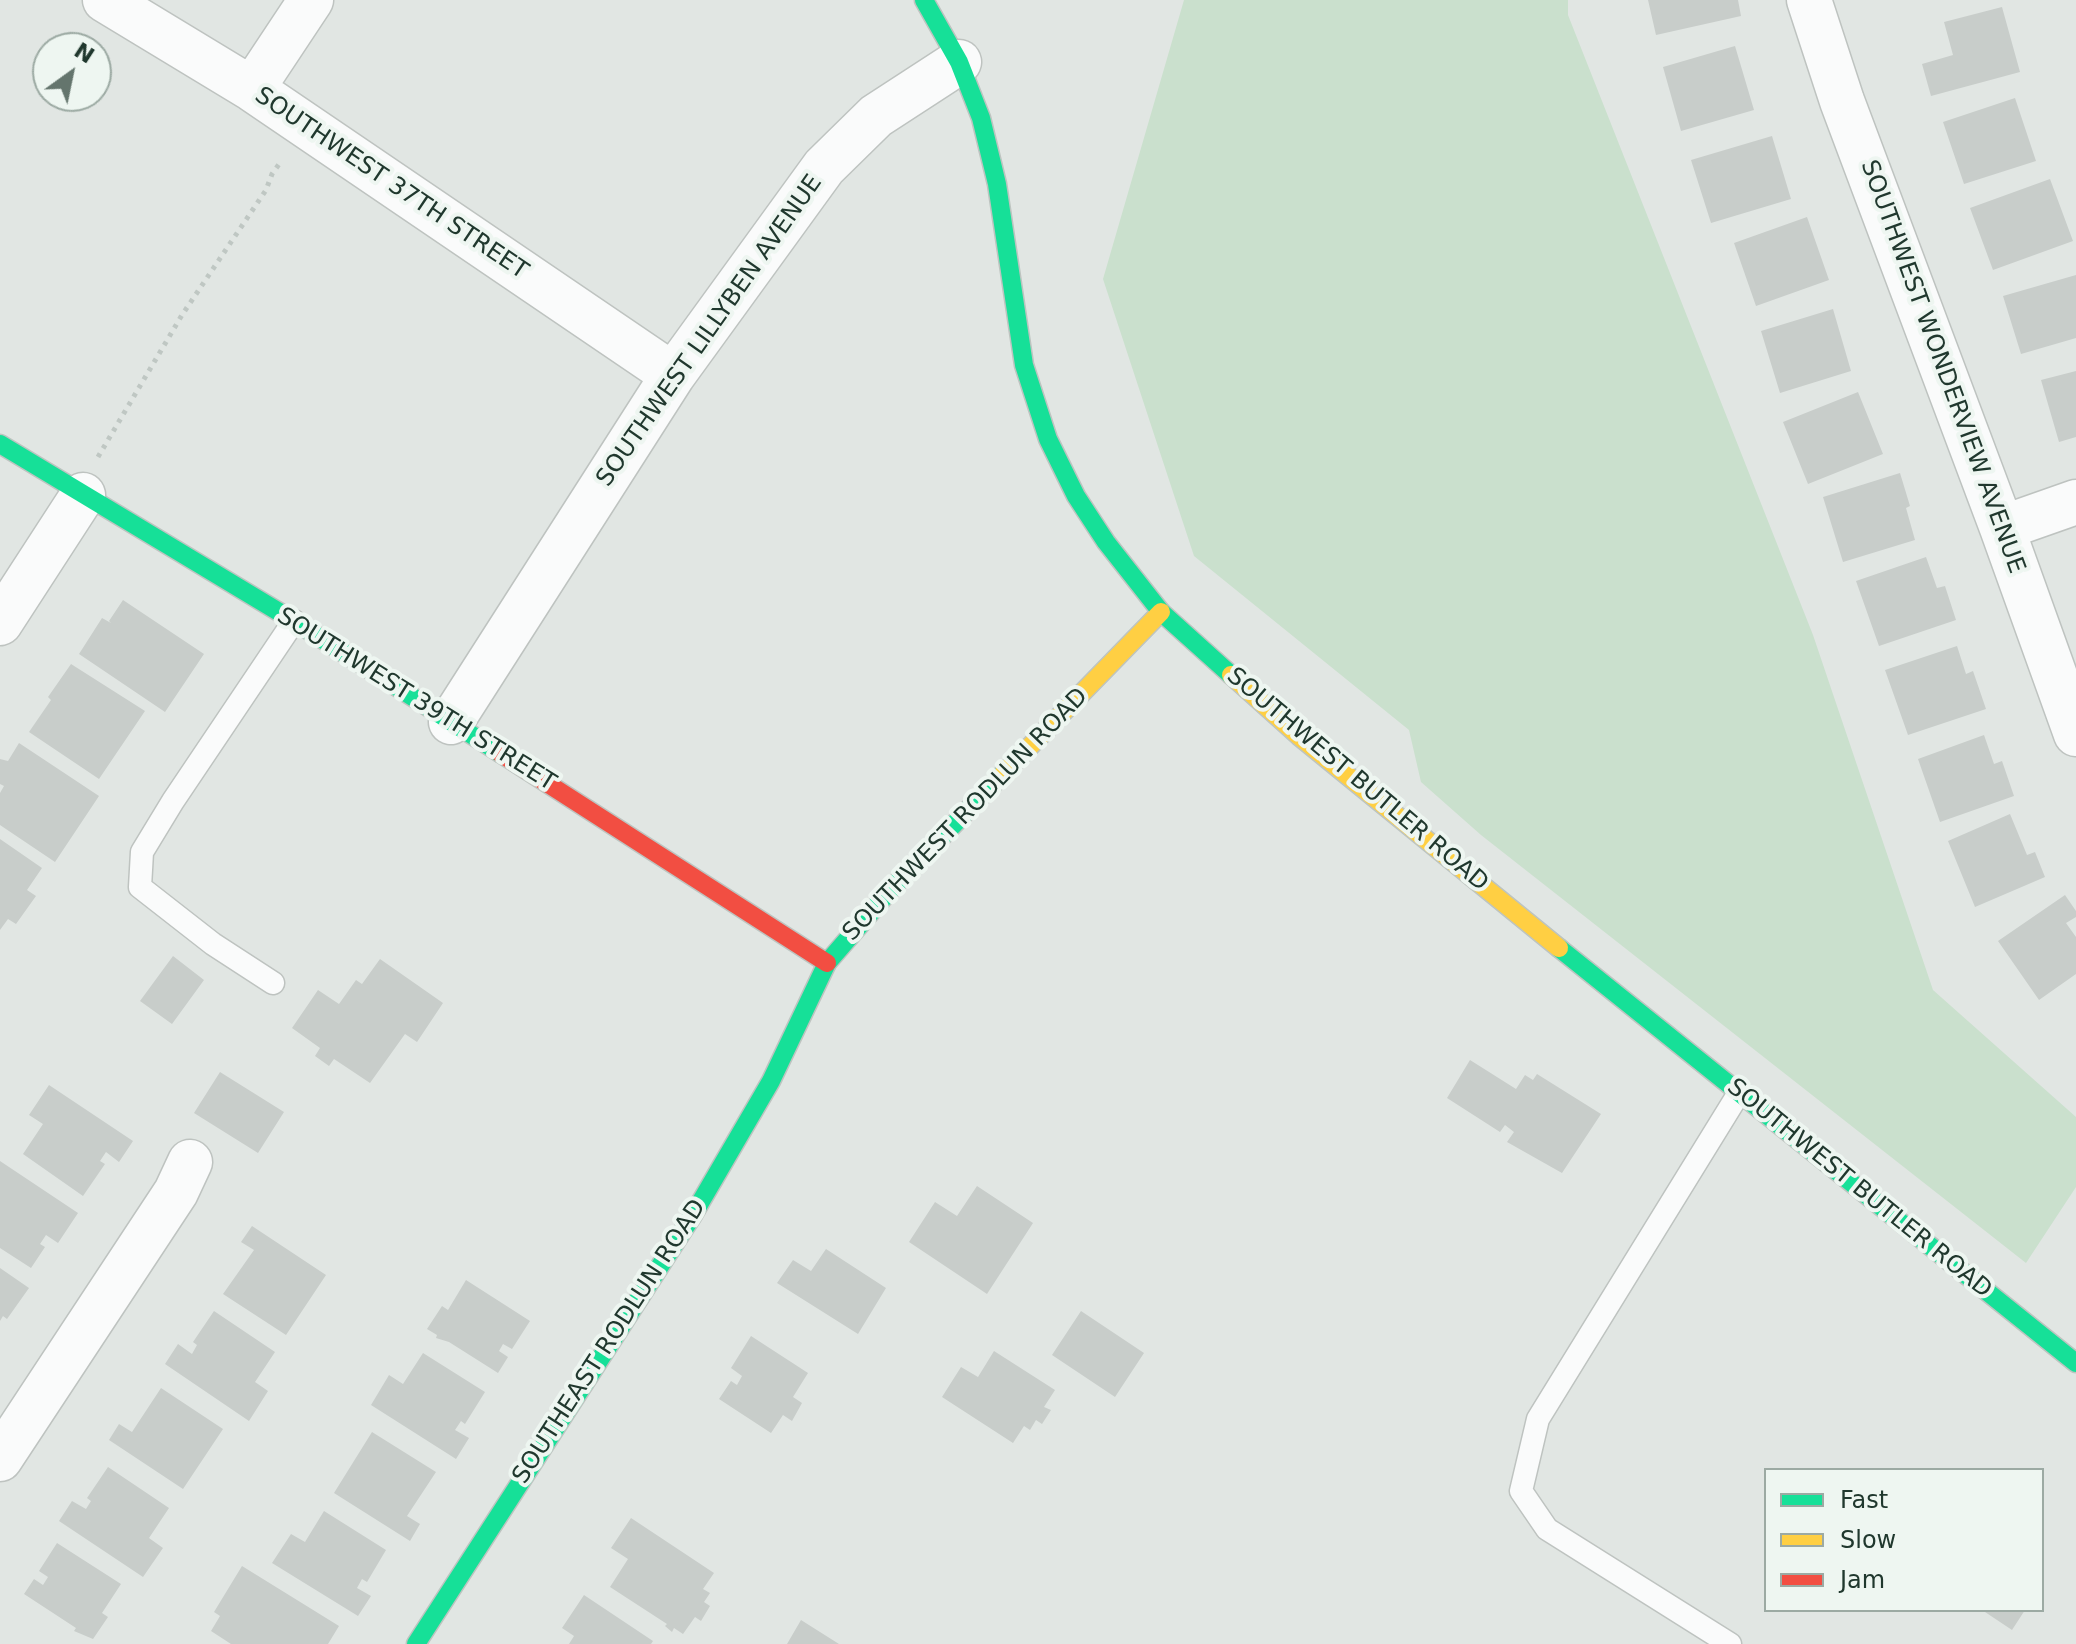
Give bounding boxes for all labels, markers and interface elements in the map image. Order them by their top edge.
north arrow [32,32,112,112]
text: N [70,38,99,69]
street label: SOUTHWEST 37TH STREET [249,82,533,286]
street label: SOUTHWEST WONDERVIEW AVENUE [1854,156,2030,578]
street label: SOUTHWEST LILLYBEN AVENUE [591,170,829,492]
street label: SOUTHWEST 39TH STREET [271,602,561,798]
street label: SOUTHWEST BUTLER ROAD [1220,662,1494,898]
street label: SOUTHWEST RODLUN ROAD [837,683,1095,947]
street label: SOUTHWEST BUTLER ROAD [1721,1073,1997,1305]
street label: SOUTHEAST RODLUN ROAD [507,1195,713,1489]
legend [1764,1468,2044,1612]
text: Fast [1840,1486,1888,1514]
text: Slow [1840,1526,1896,1554]
text: Jam [1840,1566,1885,1594]

